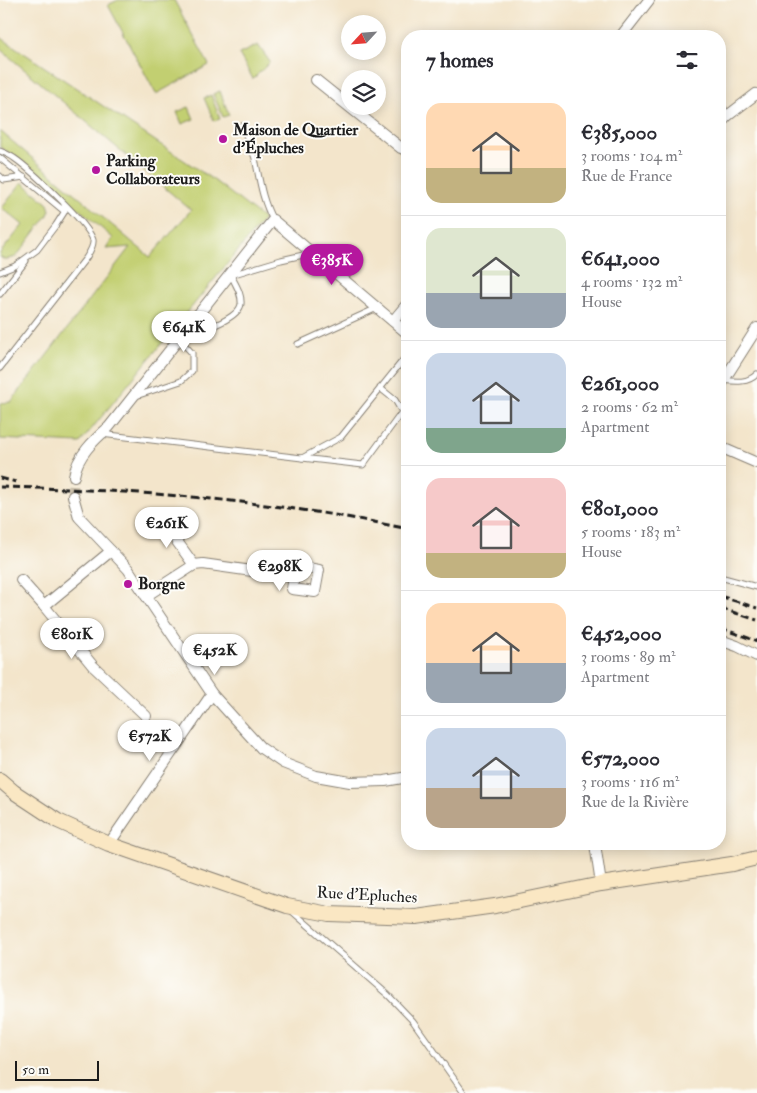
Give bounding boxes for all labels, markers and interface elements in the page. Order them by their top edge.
north arrow [341,15,386,60]
map controls [341,15,386,115]
icon: filters [673,46,701,74]
text: 7 homes [426,47,493,74]
button: layers [341,70,386,115]
text: €385,000 [581,119,657,146]
place label: Maison de Quartier d'Épluches [232,120,359,159]
icon: home [466,123,526,183]
marker: Maison de Quartier d'Épluches [217,133,229,145]
text: 3 rooms · 104 m² [581,146,682,166]
place label: Parking Collaborateurs [106,151,200,189]
marker: Parking Collaborateurs [90,164,102,176]
text: Rue de France [581,166,672,186]
pin: €385K [297,244,367,286]
text: €641,000 [581,245,660,272]
icon: home [466,248,526,308]
text: €385K [311,250,353,270]
text: 4 rooms · 132 m² [581,272,682,292]
text: House [581,292,622,312]
pin: €641K [149,310,219,353]
text: €641K [163,317,205,337]
text: €261,000 [581,370,659,397]
icon: home [466,373,526,433]
text: 2 rooms · 62 m² [581,397,678,417]
text: Apartment [581,417,649,437]
text: €801,000 [581,495,659,522]
icon: home [466,498,526,558]
pin: €261K [132,506,202,549]
text: €261K [146,513,188,533]
text: 5 rooms · 183 m² [581,522,680,542]
text: House [581,542,622,562]
pin: €298K [245,550,315,592]
text: €298K [258,556,302,576]
place label: Borgne [138,574,185,595]
marker: Borgne [122,578,134,590]
pin: €801K [37,618,107,660]
text: €452,000 [581,620,662,647]
icon: home [466,623,526,683]
text: €801K [51,624,93,644]
pin: €452K [180,634,250,676]
text: €452K [193,640,237,660]
text: 3 rooms · 89 m² [581,647,676,667]
text: Apartment [581,667,649,687]
pin: €572K [115,720,185,762]
text: €572K [128,726,172,746]
text: €572,000 [581,745,660,772]
icon: home [466,748,526,808]
text: 3 rooms · 116 m² [581,772,679,792]
text: Rue de la Rivière [581,792,689,812]
street label: Rue d'Epluches [316,882,418,909]
scale bar [15,1058,99,1081]
text: 50 m [22,1061,49,1078]

